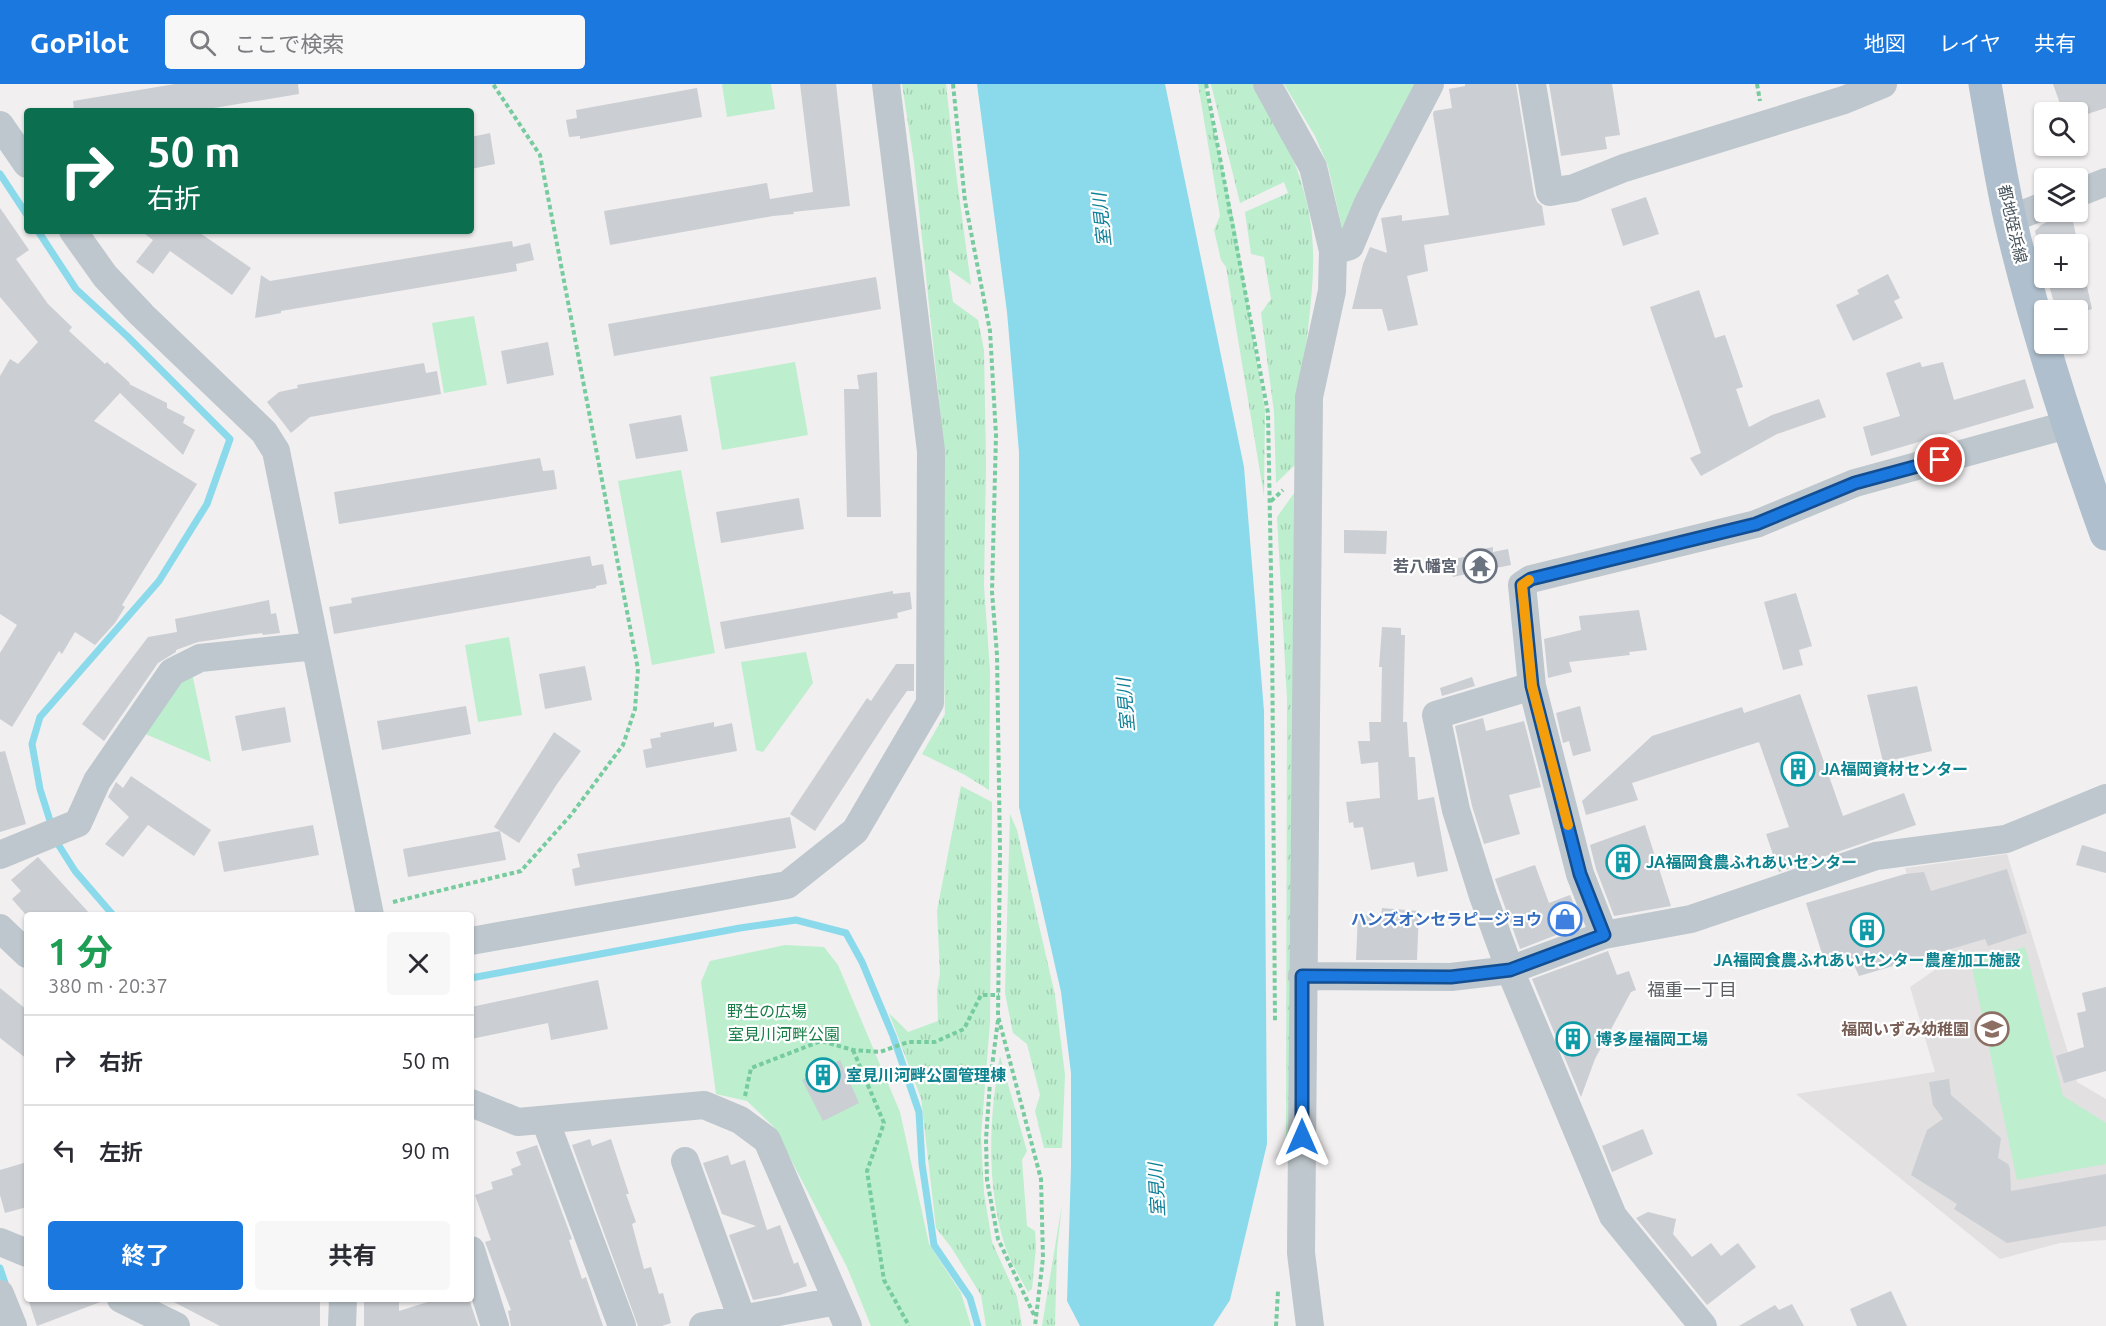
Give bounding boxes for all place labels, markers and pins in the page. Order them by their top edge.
pin [1914,434,1965,485]
temple icon: 若八幡宮 [1462,548,1498,584]
place label: 若八幡宮 [1393,557,1457,575]
building icon: JA福岡資材センター [1780,751,1816,787]
place label: JA福岡資材センター [1821,760,1968,778]
building icon: JA福岡食農ふれあいセンター [1605,844,1641,880]
place label: JA福岡食農ふれあいセンター [1646,853,1857,871]
shop icon: ハンズオンセラピージョウ [1547,901,1583,937]
place label: ハンズオンセラピージョウ [1351,910,1542,928]
building icon: JA福岡食農ふれあいセンター農産加工施設 [1849,912,1885,948]
place label: JA福岡食農ふれあいセンター農産加工施設 [1713,951,2021,969]
school or university icon: 福岡いずみ幼稚園 [1974,1011,2010,1047]
place label: 福岡いずみ幼稚園 [1841,1020,1969,1038]
building icon: 博多屋福岡工場 [1555,1021,1591,1057]
place label: 博多屋福岡工場 [1596,1030,1708,1048]
building icon: 室見川河畔公園管理棟 [805,1057,841,1093]
place label: 室見川河畔公園管理棟 [846,1066,1006,1084]

